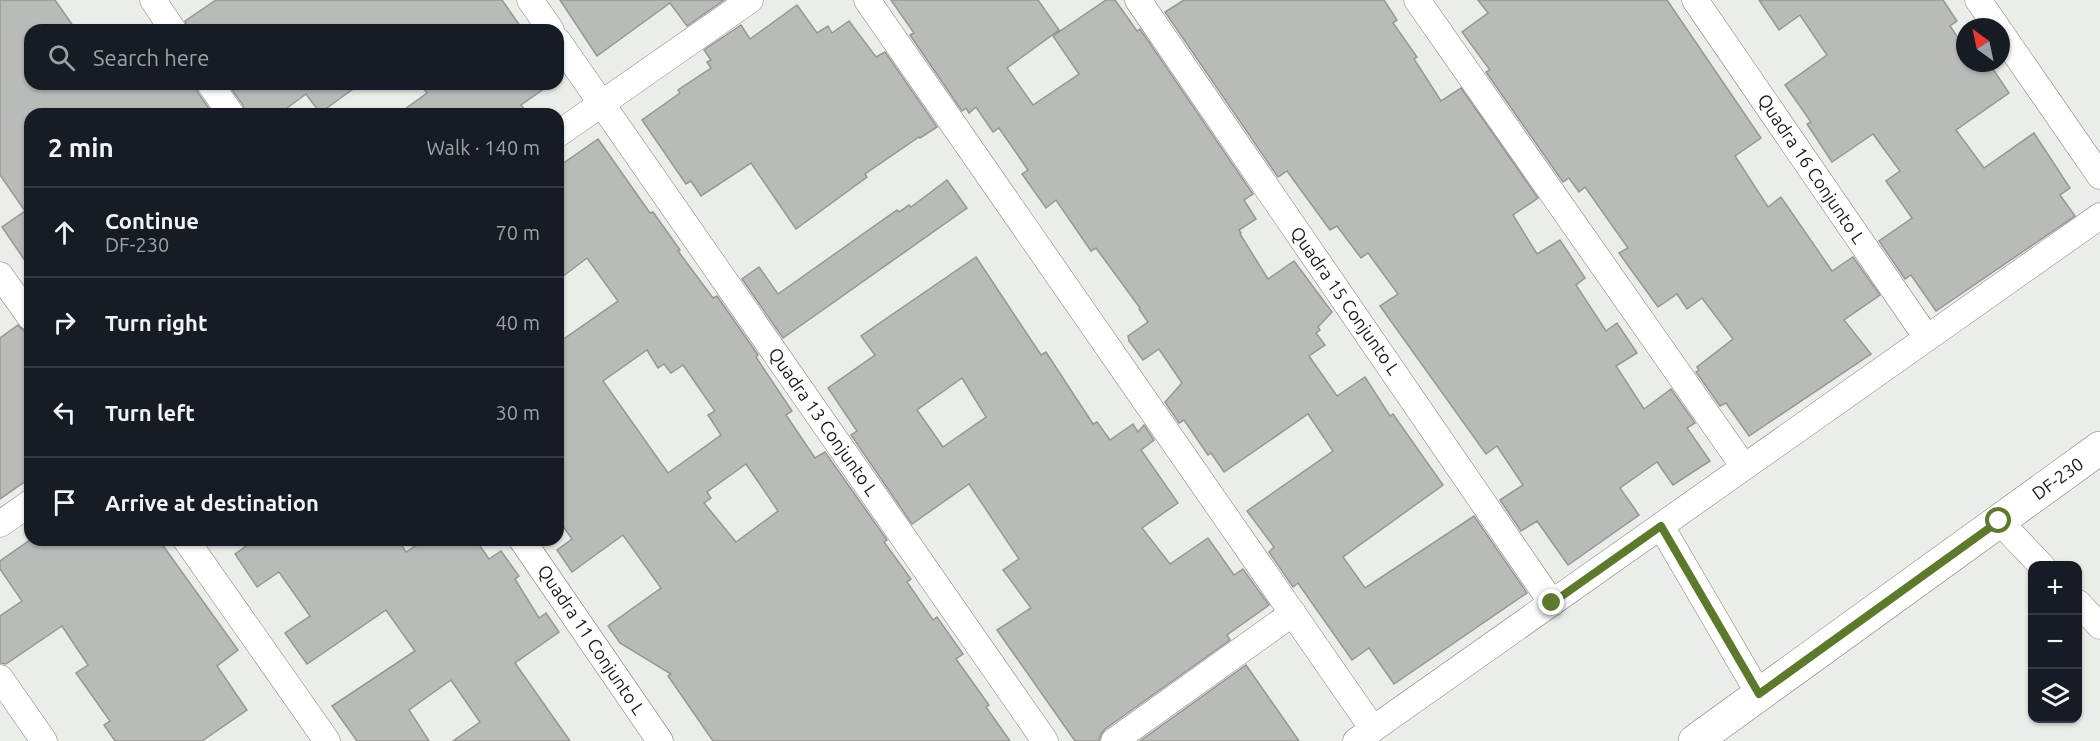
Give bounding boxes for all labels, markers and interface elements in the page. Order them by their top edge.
north arrow [1956,18,2010,72]
search box [24,24,564,90]
icon: search [45,41,78,74]
text: Search here [93,45,209,70]
street label: Quadra 16 Conjunto L [1753,90,1869,248]
text: 2 min [48,133,114,162]
text: Walk · 140 m [427,136,540,159]
text: Continue [105,208,199,233]
icon: ahead [48,216,81,249]
text: 70 m [496,221,540,244]
street label: Quadra 15 Conjunto L [1286,223,1405,379]
text: DF-230 [105,233,169,256]
icon: right [48,306,81,339]
text: Turn right [105,310,207,335]
text: 40 m [496,311,540,334]
street label: Quadra 13 Conjunto L [764,344,883,500]
icon: left [48,396,81,429]
text: Turn left [105,400,195,425]
text: 30 m [496,401,540,424]
street label: DF-230 [2028,453,2087,503]
icon: arrive [48,486,81,519]
text: Arrive at destination [105,490,319,515]
route start [1985,507,2011,533]
street label: Quadra 11 Conjunto L [533,561,649,719]
map controls [2028,561,2082,723]
button: + [2028,561,2082,615]
route end [1538,589,1564,615]
button: − [2028,615,2082,669]
button: layers [2028,669,2082,723]

